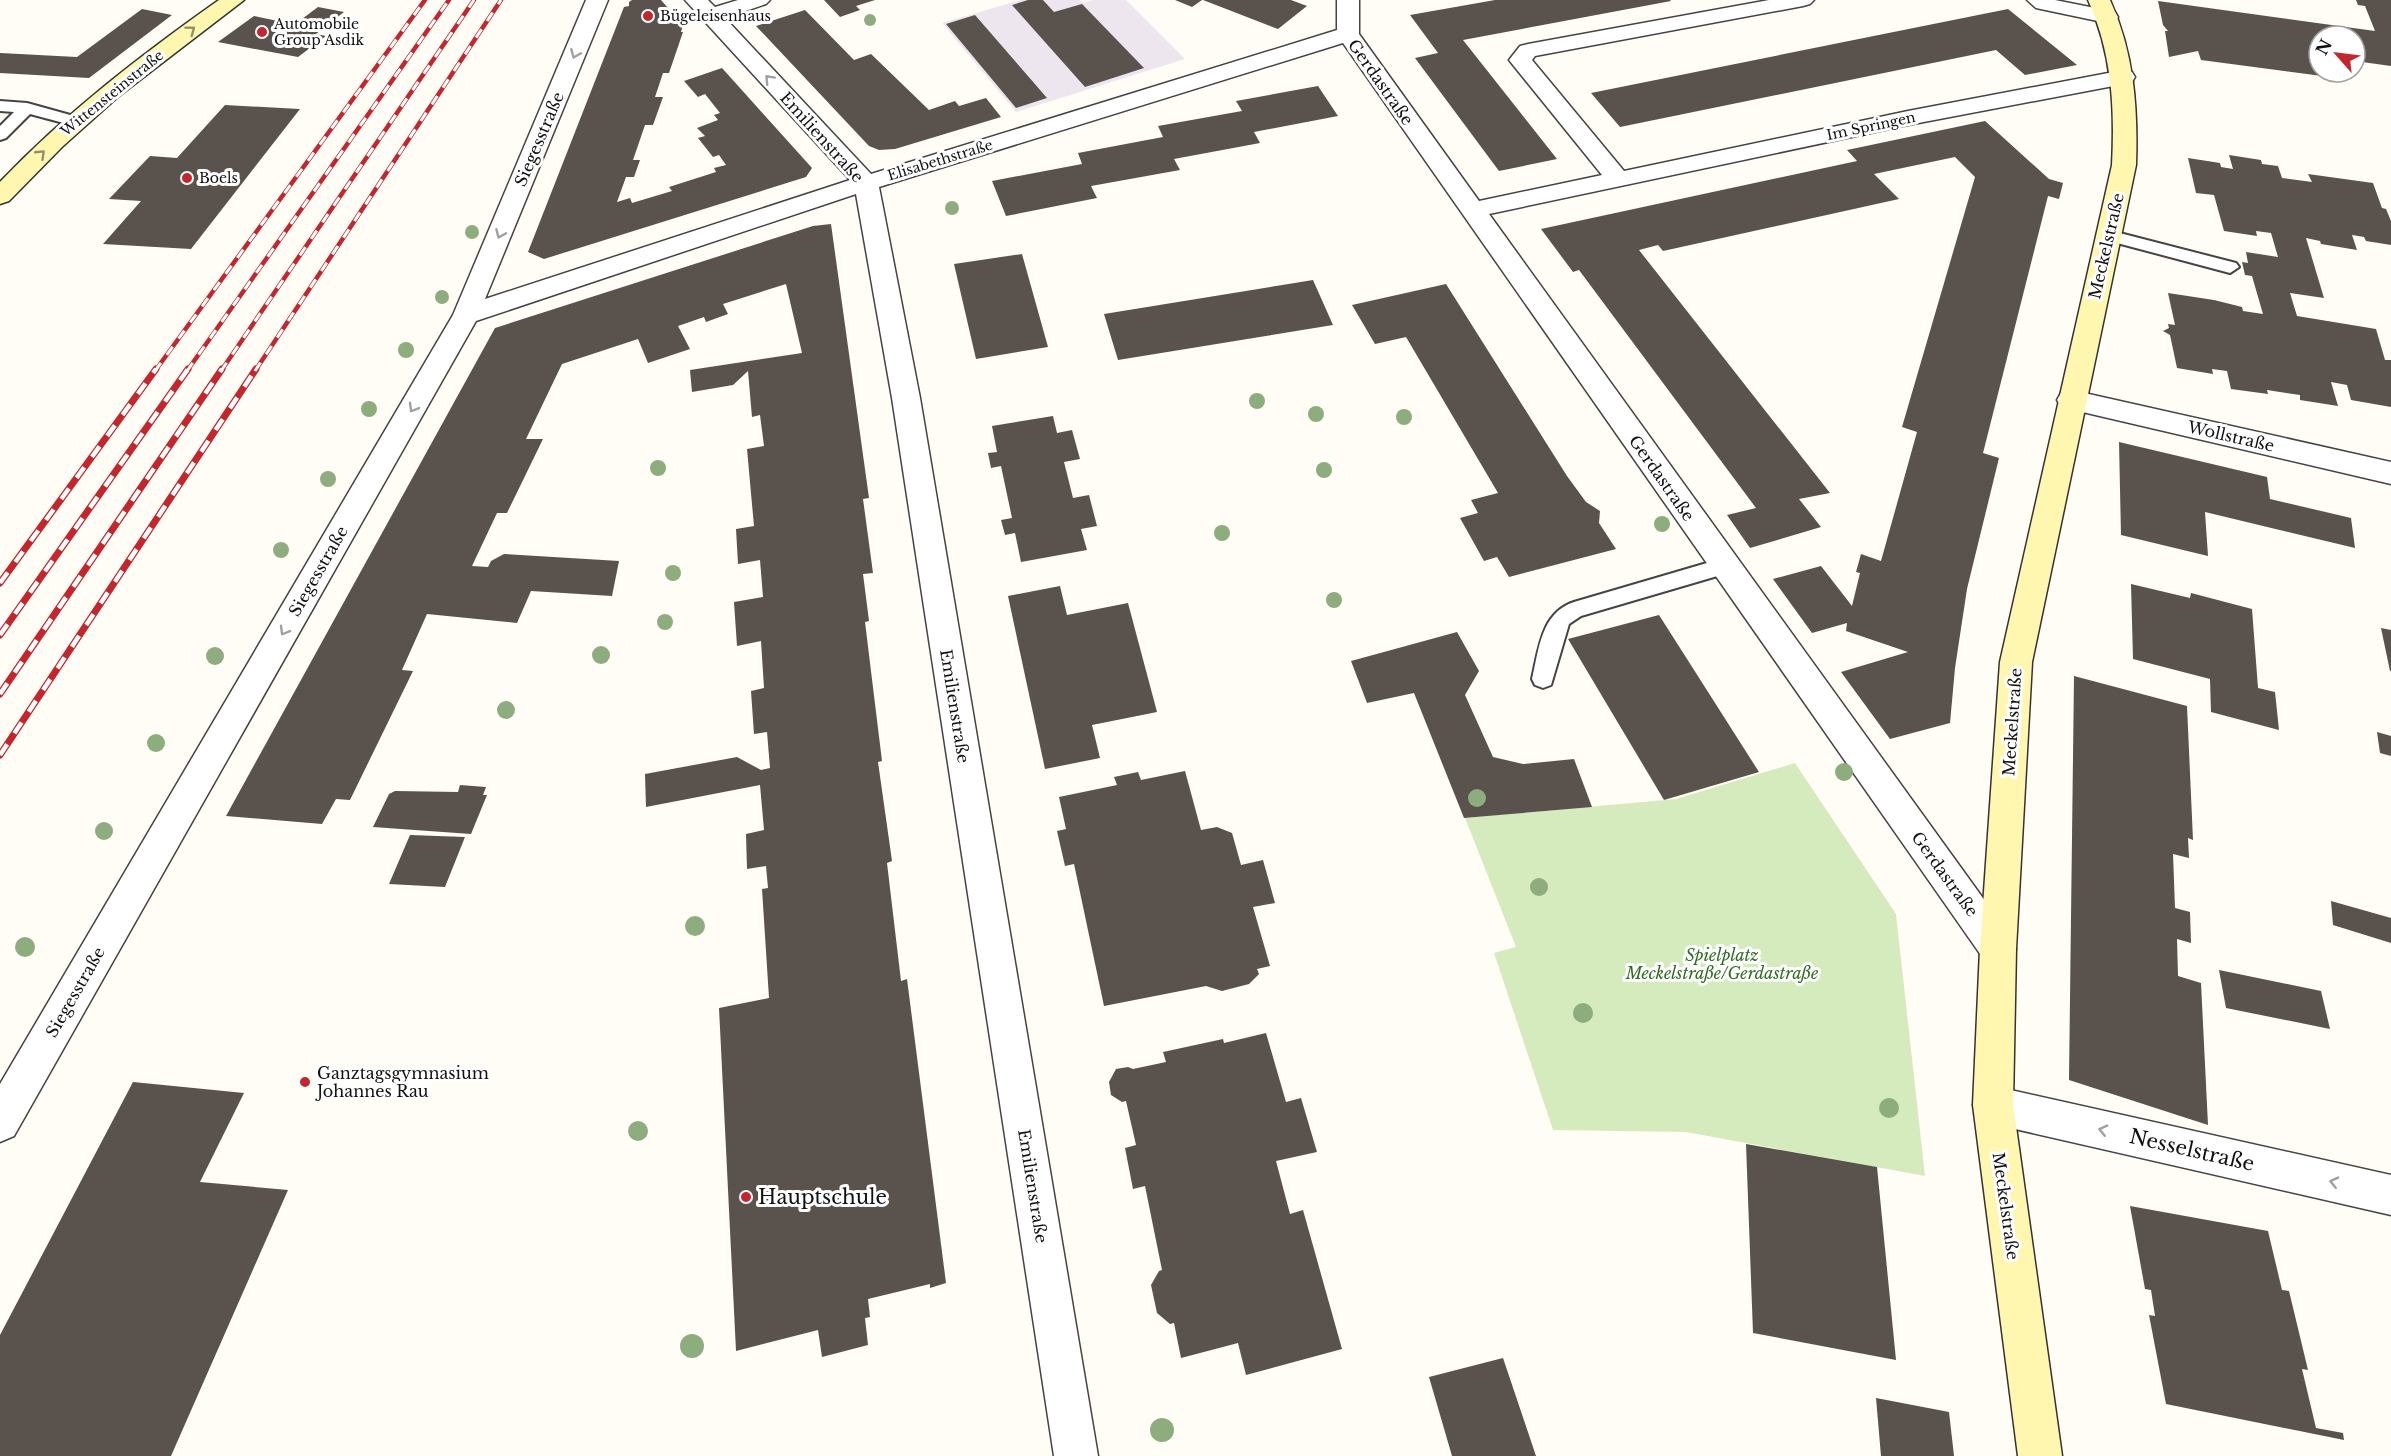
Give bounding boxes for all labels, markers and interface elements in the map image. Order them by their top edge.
place label: Bügeleisenhaus [660,7,771,25]
marker: Bügeleisenhaus [641,9,655,23]
place label: Automobile Group Asdik [273,15,365,49]
north arrow [2307,24,2367,84]
marker: Automobile Group Asdik [255,25,269,39]
one-way arrow [184,26,195,37]
street label: Gerdastraße [1344,35,1418,129]
text: N [2311,36,2336,58]
street label: Wittensteinstraße [56,46,167,141]
one-way arrow [570,48,582,59]
one-way arrow [765,75,776,86]
street label: Emilienstraße [776,88,868,186]
street label: Siegesstraße [510,89,568,189]
street label: Im Springen [1825,108,1917,144]
street label: Elisabethstraße [885,135,995,185]
one-way arrow [34,150,44,161]
place label: Boels [199,169,238,187]
marker: Boels [180,171,194,185]
street label: Meckelstraße [2084,191,2128,301]
one-way arrow [495,228,507,239]
one-way arrow [408,402,420,412]
street label: Wollstraße [2185,416,2276,456]
street label: Gerdastraße [1625,431,1699,525]
street label: Siegesstraße [284,522,352,620]
one-way arrow [279,625,291,635]
street label: Emilienstraße [936,648,974,764]
street label: Meckelstraße [1998,667,2026,777]
street label: Gerdastraße [1907,828,1983,920]
street label: Siegesstraße [41,943,109,1041]
park label: Spielplatz Meckelstraße/Gerdastraße [1625,945,1819,983]
place label: Ganztagsgymnasium Johannes Rau [315,1063,489,1101]
marker: Ganztagsgymnasium Johannes Rau [298,1075,312,1089]
one-way arrow [2098,1124,2108,1137]
street label: Nesselstraße [2127,1124,2257,1176]
street label: Emilienstraße [1014,1128,1052,1244]
street label: Meckelstraße [1989,1151,2023,1261]
one-way arrow [2329,1177,2339,1190]
place label: Hauptschule [758,1185,887,1209]
marker: Hauptschule [739,1190,753,1204]

